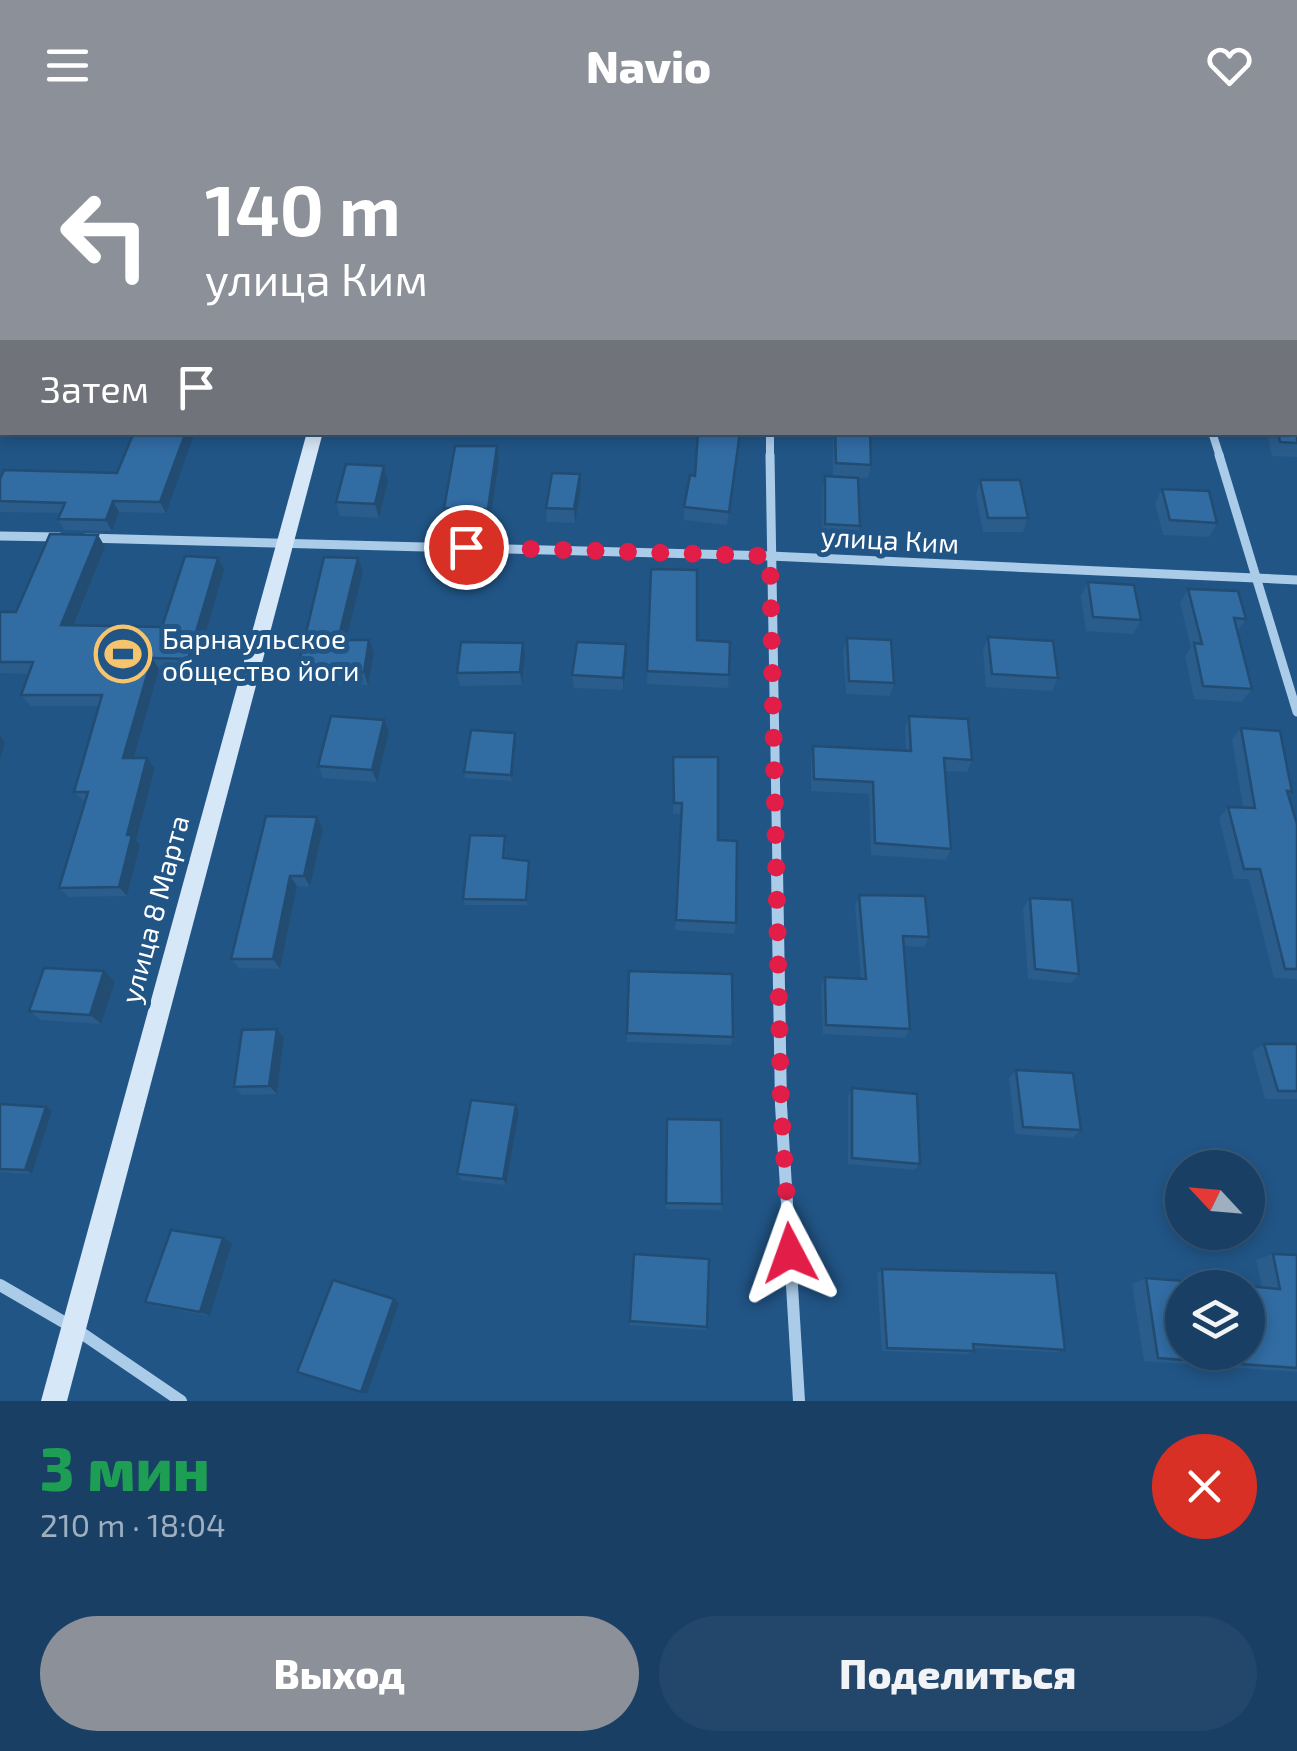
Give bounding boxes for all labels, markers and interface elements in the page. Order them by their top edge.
icon: menu [40,38,95,93]
text: Navio [586,38,711,92]
icon: heart [1202,38,1257,93]
text: 140 m [205,166,401,250]
icon: left [40,170,170,300]
text: улица Ким [205,251,428,305]
icon: arrive [169,360,224,415]
text: Затем [40,365,149,411]
pin [424,505,509,590]
street label: улица Ким [820,518,960,560]
icon: arrive [439,520,494,575]
place label: Барнаульское общество йоги [162,621,359,687]
sports icon: Барнаульское общество йоги [93,624,153,684]
street label: улица 8 Марта [113,811,195,1007]
north arrow [1165,1150,1265,1250]
map controls [1165,1150,1265,1370]
position arrow [738,1201,842,1305]
button: layers [1165,1270,1265,1370]
text: 3 мин [40,1431,210,1503]
button: close [1152,1434,1257,1539]
text: 210 m · 18:04 [40,1505,226,1543]
button: Выход [40,1616,639,1731]
button: Поделиться [659,1616,1257,1731]

